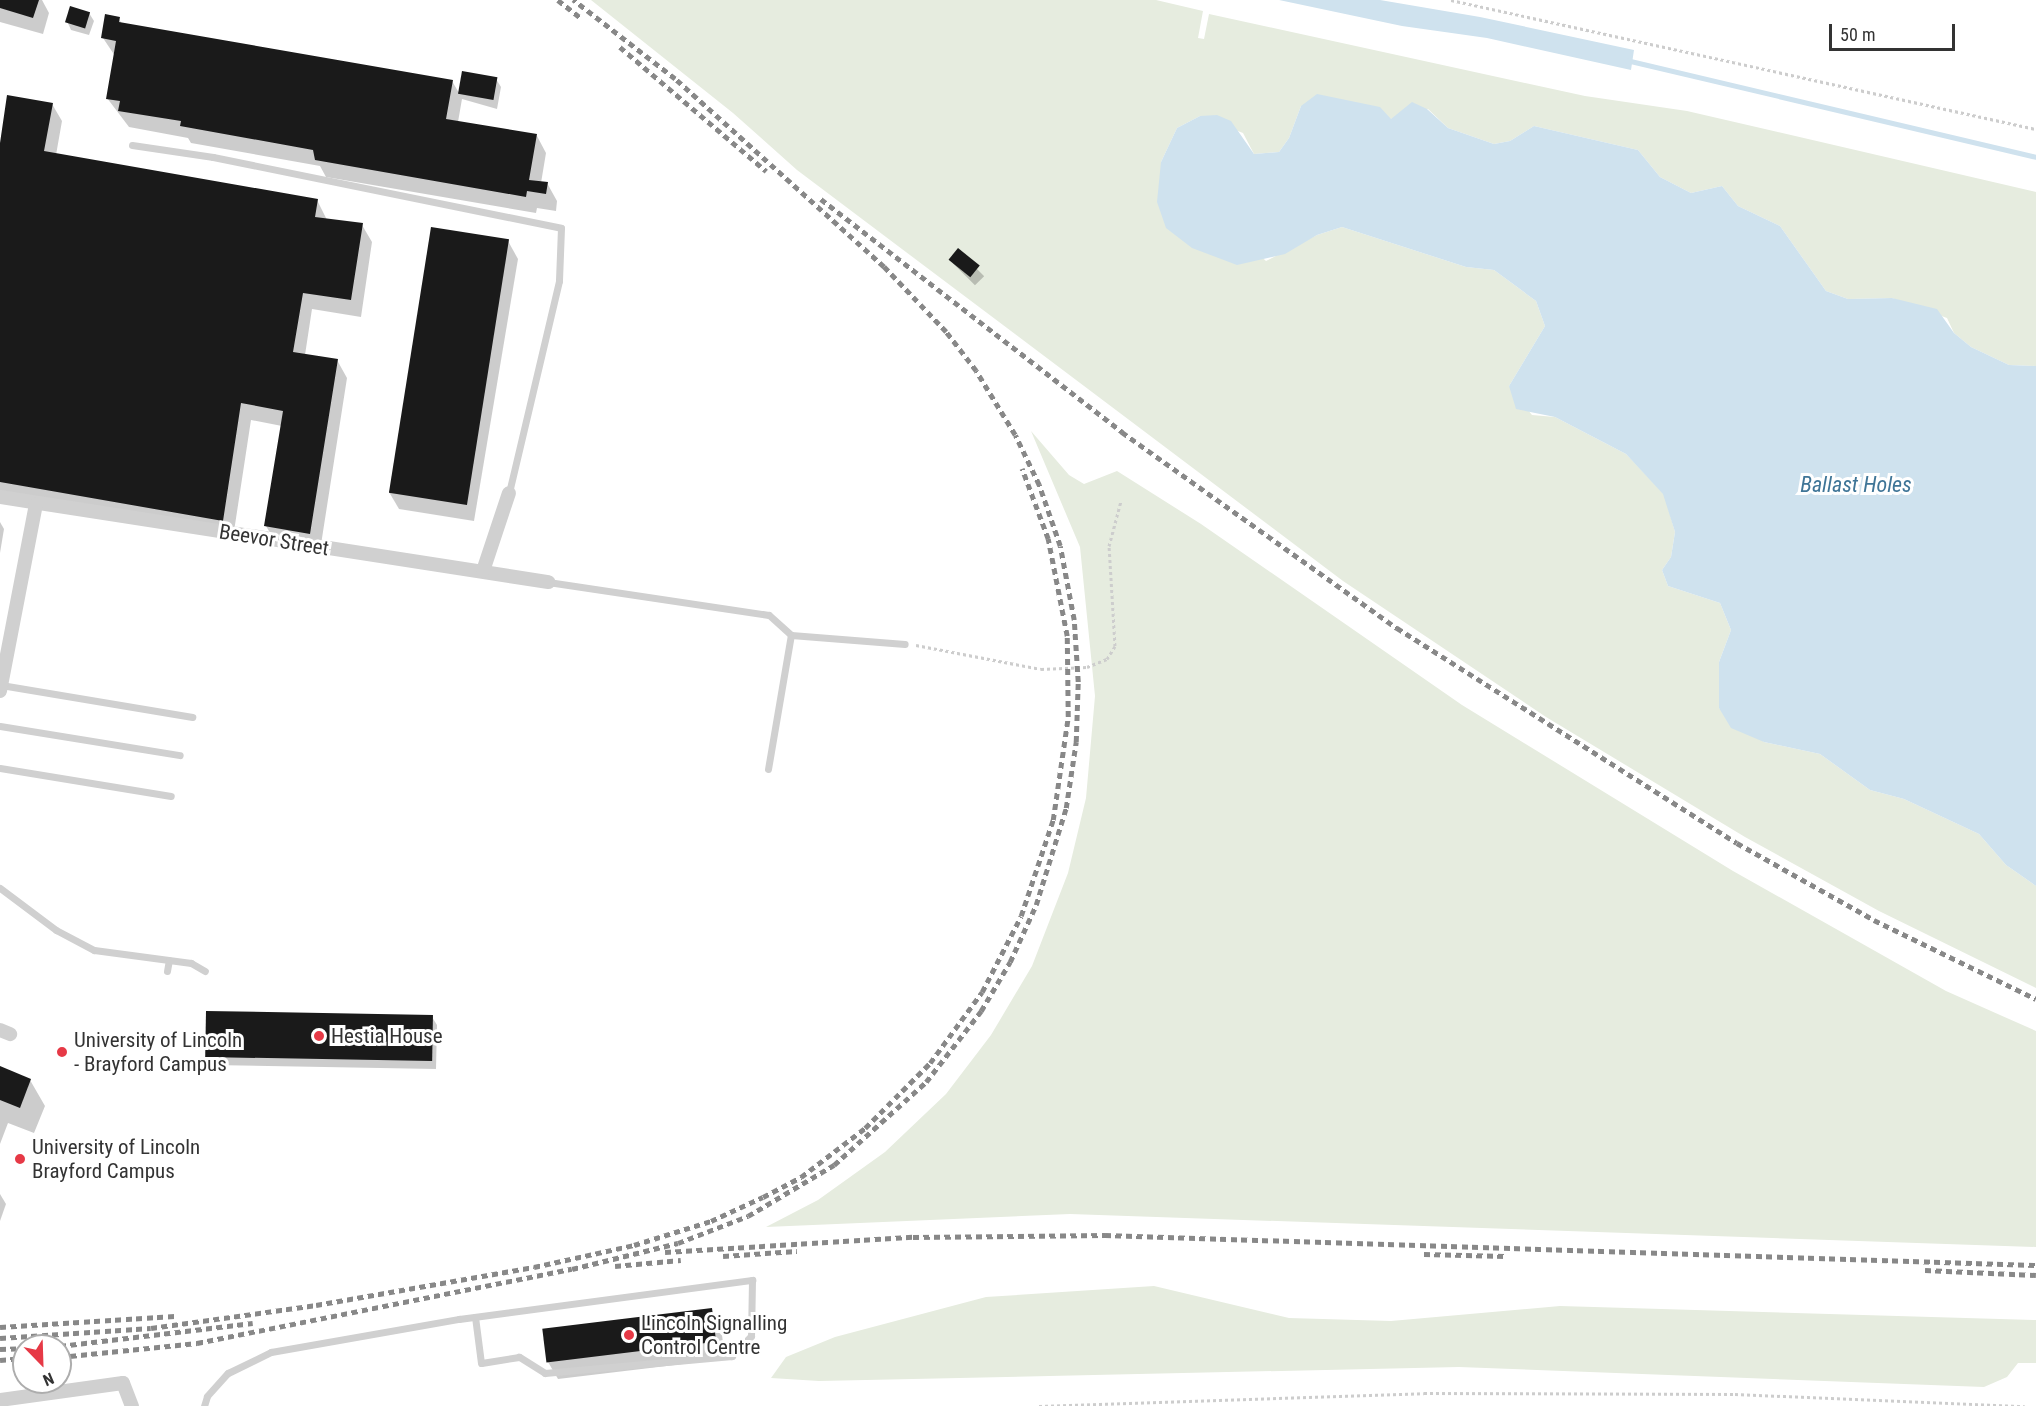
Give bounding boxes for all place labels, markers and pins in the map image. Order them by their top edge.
place label: Hestia House [331,1023,442,1049]
place label: University of Lincoln - Brayford Campus [74,1027,242,1077]
marker: Hestia House [312,1029,326,1043]
marker: University of Lincoln - Brayford Campus [55,1045,69,1059]
place label: University of Lincoln Brayford Campus [32,1134,200,1184]
marker: University of Lincoln Brayford Campus [13,1152,27,1166]
place label: Lincoln Signalling Control Centre [641,1310,787,1360]
marker: Lincoln Signalling Control Centre [622,1328,636,1342]

